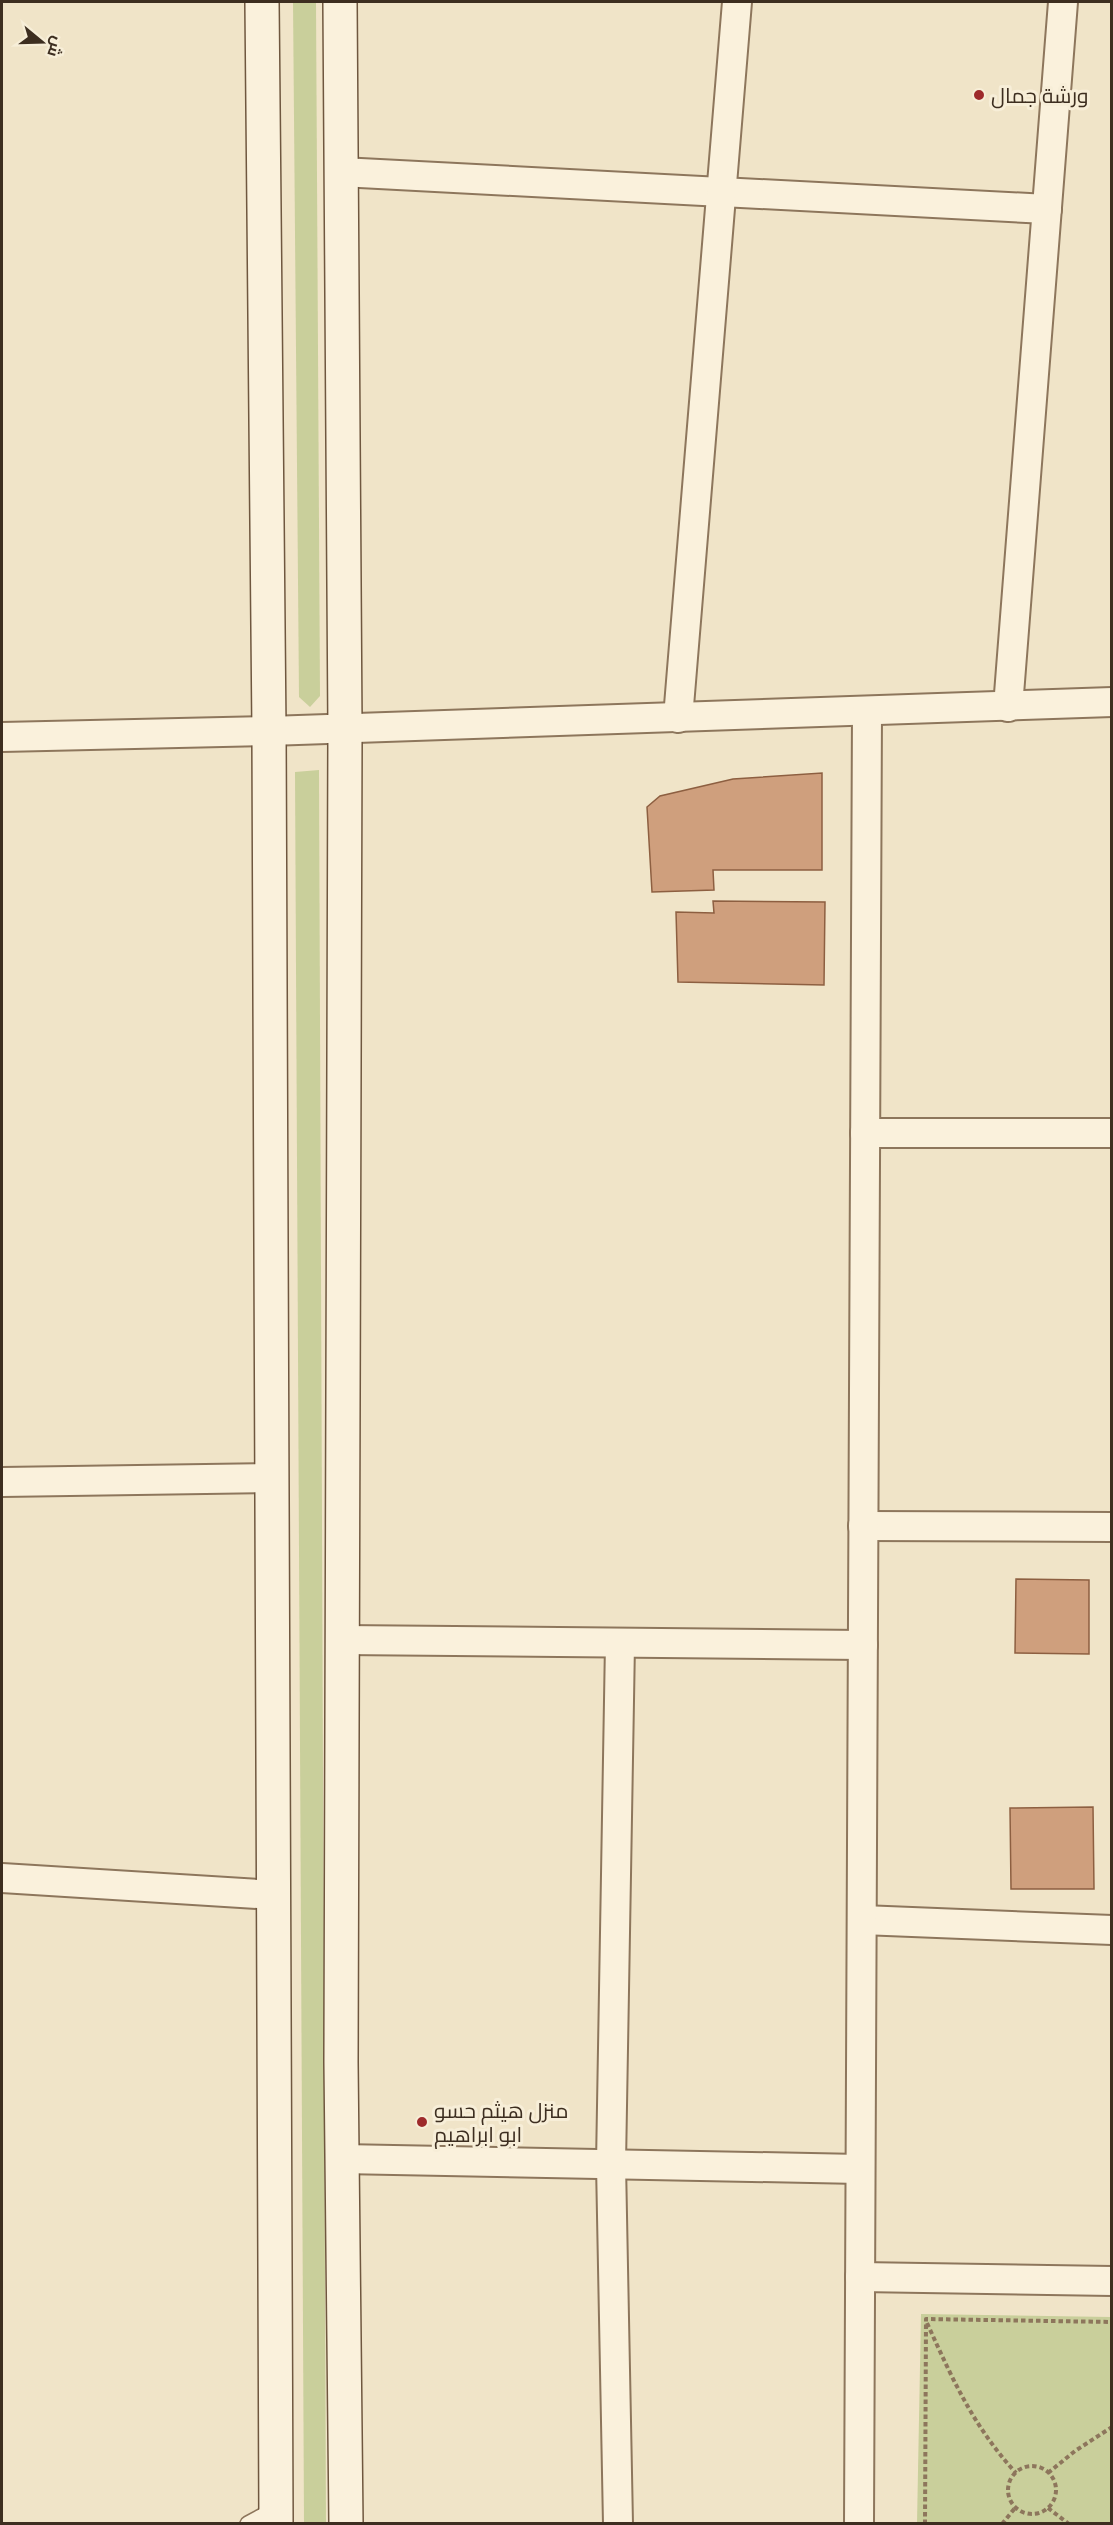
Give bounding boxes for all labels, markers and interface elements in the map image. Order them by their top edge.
north arrow [12,12,72,72]
text: ش [42,34,70,60]
place label: ورشة جمال [991,81,1088,110]
marker: ورشة جمال [972,88,986,102]
place label: منزل هيثم حسو ابو ابراهيم [434,2096,568,2149]
marker: منزل هيثم حسو ابو ابراهيم [415,2115,429,2129]

